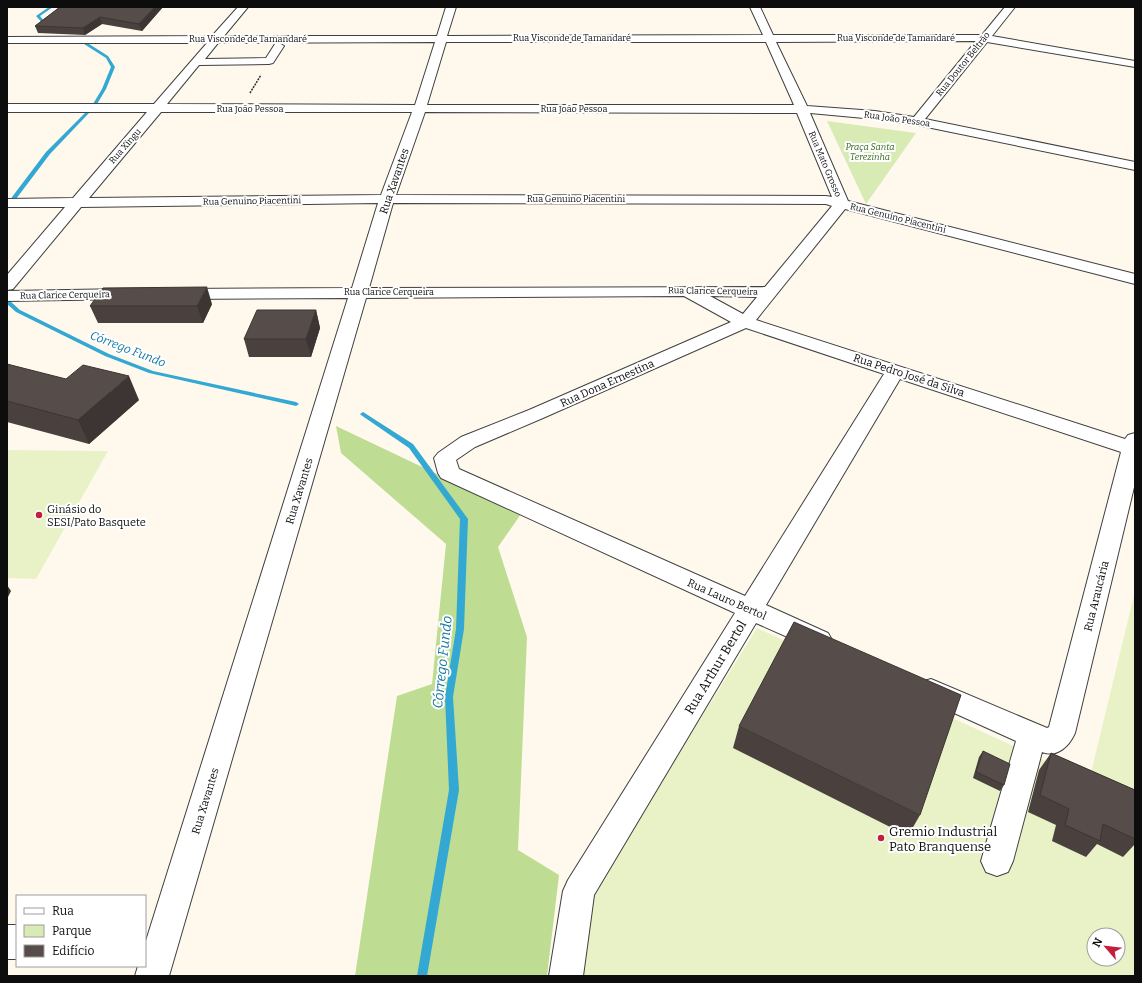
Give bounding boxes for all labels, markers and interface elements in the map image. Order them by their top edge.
street label: Rua Doutor Beltrão [934,30,992,98]
street label: Rua Visconde de Tamandaré [513,33,631,43]
street label: Rua Visconde de Tamandaré [837,33,955,43]
street label: Rua Visconde de Tamandaré [189,34,307,44]
street label: Rua João Pessoa [217,104,284,114]
street label: Rua João Pessoa [541,104,608,114]
street label: Rua João Pessoa [863,109,931,129]
street label: Rua Xingu [107,126,143,166]
street label: Rua Mato Grosso [807,130,843,198]
park label: Praça Santa Terezinha [845,142,895,162]
street label: Rua Xavantes [377,147,412,216]
street label: Rua Genuino Piacentini [527,194,626,204]
street label: Rua Genuino Piacentini [203,195,302,207]
street label: Rua Genuino Piacentini [849,201,947,235]
street label: Rua Clarice Cerqueira [668,285,758,297]
street label: Rua Clarice Cerqueira [344,287,434,297]
street label: Rua Clarice Cerqueira [20,289,110,301]
water label: Córrego Fundo [88,328,168,370]
street label: Rua Pedro José da Silva [852,351,966,400]
street label: Rua Dona Ernestina [558,357,656,410]
street label: Rua Xavantes [283,456,316,526]
place label: Ginásio do SESI/Pato Basquete [47,503,146,529]
marker: Ginásio do SESI/Pato Basquete [34,510,44,520]
street label: Rua Araucária [1081,559,1112,633]
street label: Rua Lauro Bertol [685,576,768,623]
water label: Córrego Fundo [429,615,456,709]
street label: Rua Arthur Bertol [682,617,749,717]
street label: Rua Xavantes [189,766,222,836]
place label: Gremio Industrial Pato Branquense [889,824,997,854]
marker: Gremio Industrial Pato Branquense [876,833,886,843]
legend [16,895,146,967]
text: Rua [52,904,74,918]
text: Parque [52,924,91,938]
north arrow [1086,927,1126,967]
text: N [1090,935,1106,949]
text: Edifício [52,944,94,958]

